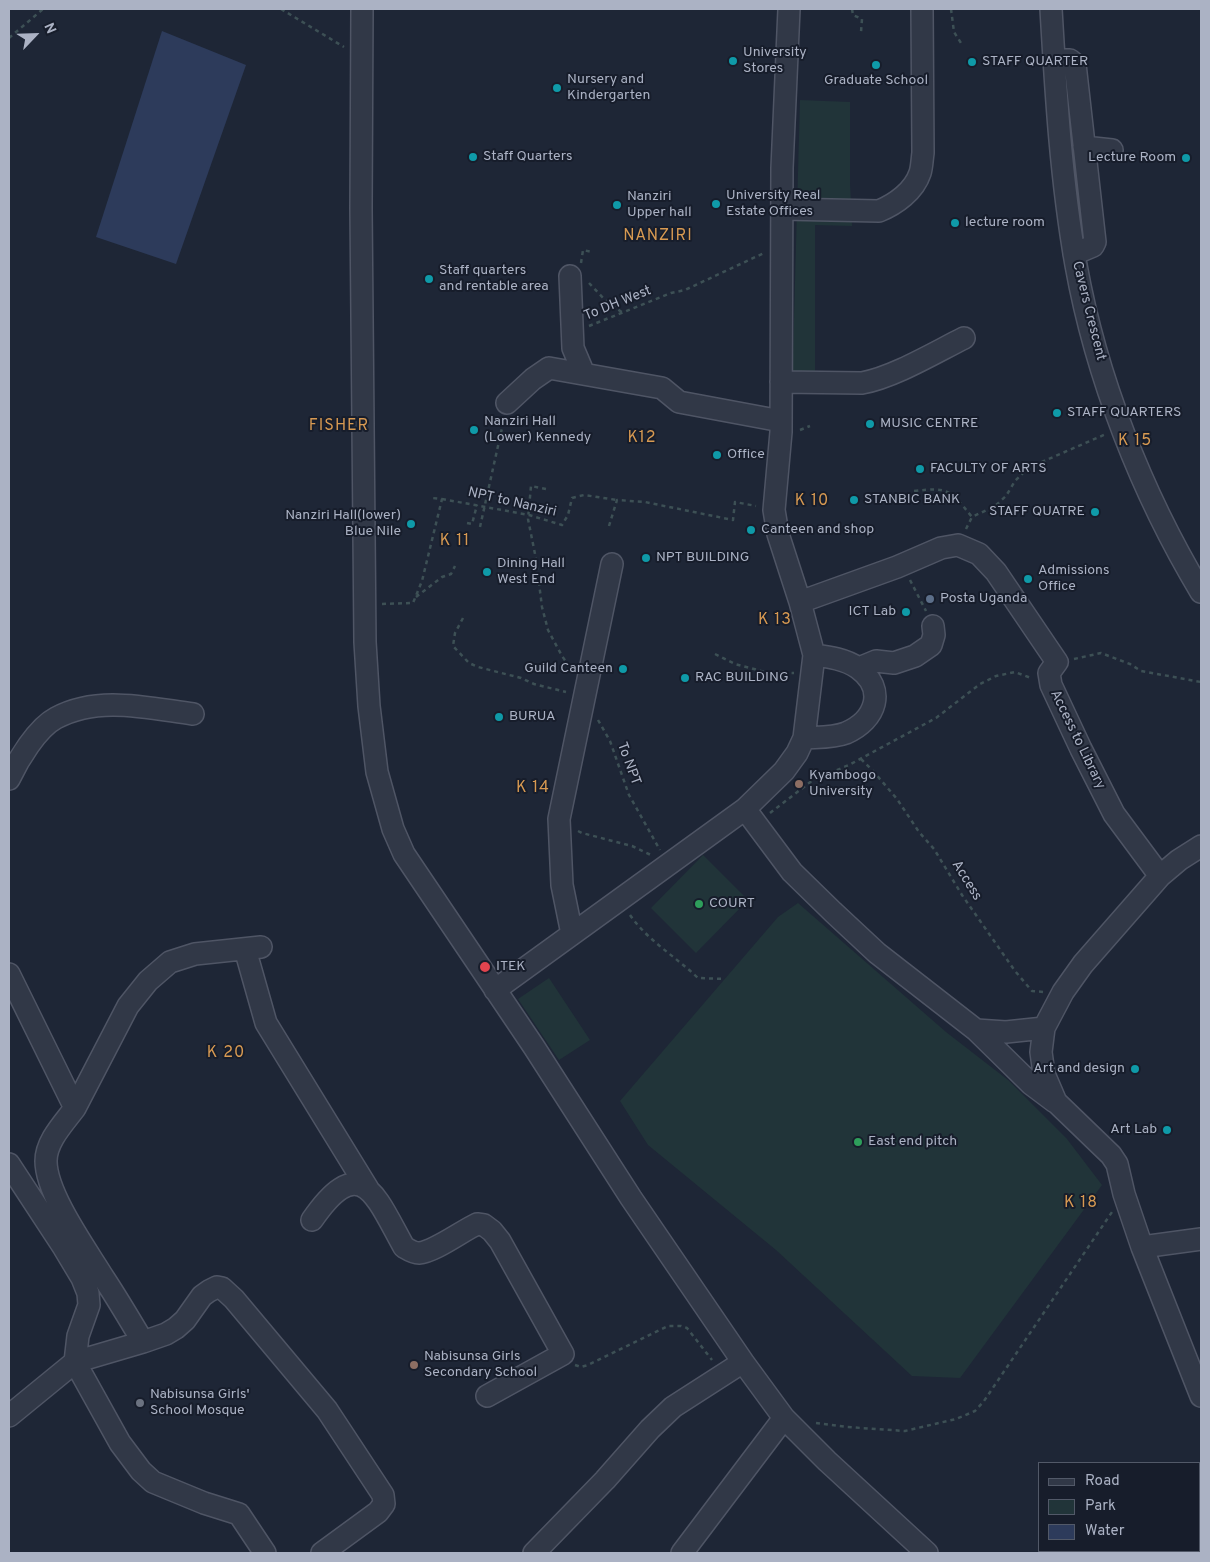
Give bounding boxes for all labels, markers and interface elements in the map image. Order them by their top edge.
north arrow [10,10,60,60]
text: N [39,21,59,37]
place label: University Stores [743,45,807,78]
place label: STAFF QUARTER [982,54,1088,70]
marker: University Stores [727,55,739,67]
marker: STAFF QUARTER [966,56,978,68]
marker: Graduate School [870,59,882,71]
place label: Nursery and Kindergarten [567,72,650,104]
place label: Graduate School [824,73,928,89]
marker: Nursery and Kindergarten [551,82,563,94]
place label: Staff Quarters [483,149,573,165]
place label: Lecture Room [1088,150,1176,166]
marker: Staff Quarters [467,151,479,163]
marker: Lecture Room [1180,152,1192,164]
place label: University Real Estate Offices [726,188,820,220]
place label: Nanziri Upper hall [627,189,692,222]
marker: University Real Estate Offices [710,198,722,210]
marker: Nanziri Upper hall [611,199,623,211]
place label: lecture room [965,215,1045,231]
marker: lecture room [949,217,961,229]
district label: NANZIRI [622,227,694,247]
street label: Cavers Crescent [1068,259,1108,363]
place label: Staff quarters and rentable area [439,263,549,296]
marker: Staff quarters and rentable area [423,273,435,285]
street label: To DH West [582,283,654,325]
place label: STAFF QUARTERS [1067,405,1181,421]
marker: STAFF QUARTERS [1051,407,1063,419]
place label: Nanziri Hall (Lower) Kennedy [484,414,591,447]
place label: MUSIC CENTRE [880,416,978,432]
district label: FISHER [308,417,370,437]
marker: MUSIC CENTRE [864,418,876,430]
marker: Nanziri Hall (Lower) Kennedy [468,424,480,436]
district label: K12 [627,429,657,449]
district label: K 15 [1117,432,1153,452]
place label: Office [727,447,765,463]
marker: Office [711,449,723,461]
place label: FACULTY OF ARTS [930,461,1047,477]
marker: FACULTY OF ARTS [914,463,926,475]
street label: NPT to Nanziri [466,485,558,521]
district label: K 10 [794,492,830,512]
place label: STANBIC BANK [864,492,960,508]
marker: STANBIC BANK [848,494,860,506]
place label: STAFF QUATRE [989,504,1085,520]
marker: STAFF QUATRE [1089,506,1101,518]
place label: Nanziri Hall(lower) Blue Nile [285,508,401,540]
marker: Nanziri Hall(lower) Blue Nile [405,518,417,530]
place label: Canteen and shop [761,522,874,538]
marker: Canteen and shop [745,524,757,536]
district label: K 11 [439,532,471,552]
place label: NPT BUILDING [656,550,749,566]
marker: NPT BUILDING [640,552,652,564]
place label: Dining Hall West End [497,556,565,588]
place label: Admissions Office [1038,563,1110,596]
marker: Dining Hall West End [481,566,493,578]
marker: Admissions Office [1022,573,1034,585]
place label: Posta Uganda [940,591,1027,607]
marker: Posta Uganda [924,593,936,605]
place label: ICT Lab [849,604,896,620]
marker: ICT Lab [900,606,912,618]
district label: K 13 [758,611,792,631]
place label: Guild Canteen [524,661,613,677]
marker: Guild Canteen [617,663,629,675]
place label: RAC BUILDING [695,670,789,686]
marker: RAC BUILDING [679,672,691,684]
street label: Access to Library [1046,688,1108,792]
place label: BURUA [509,709,555,725]
marker: BURUA [493,711,505,723]
street label: To NPT [612,740,644,788]
place label: Kyambogo University [809,768,876,800]
marker: Kyambogo University [793,778,805,790]
district label: K 14 [516,779,550,799]
street label: Access [947,858,985,904]
place label: COURT [709,896,755,912]
marker: COURT [693,898,705,910]
place label: ITEK [496,959,526,975]
marker: ITEK [478,960,492,974]
district label: K 20 [206,1044,246,1064]
place label: Art and design [1033,1061,1125,1077]
marker: Art and design [1129,1063,1141,1075]
place label: Art Lab [1110,1122,1157,1138]
marker: Art Lab [1161,1124,1173,1136]
place label: East end pitch [868,1134,957,1150]
marker: East end pitch [852,1136,864,1148]
district label: K 18 [1063,1194,1099,1214]
place label: Nabisunsa Girls Secondary School [424,1349,537,1381]
marker: Nabisunsa Girls Secondary School [408,1359,420,1371]
place label: Nabisunsa Girls' School Mosque [150,1387,249,1420]
marker: Nabisunsa Girls' School Mosque [134,1397,146,1409]
legend [1038,1462,1200,1552]
text: Road [1085,1472,1120,1491]
text: Park [1085,1497,1116,1516]
text: Water [1085,1522,1124,1541]

